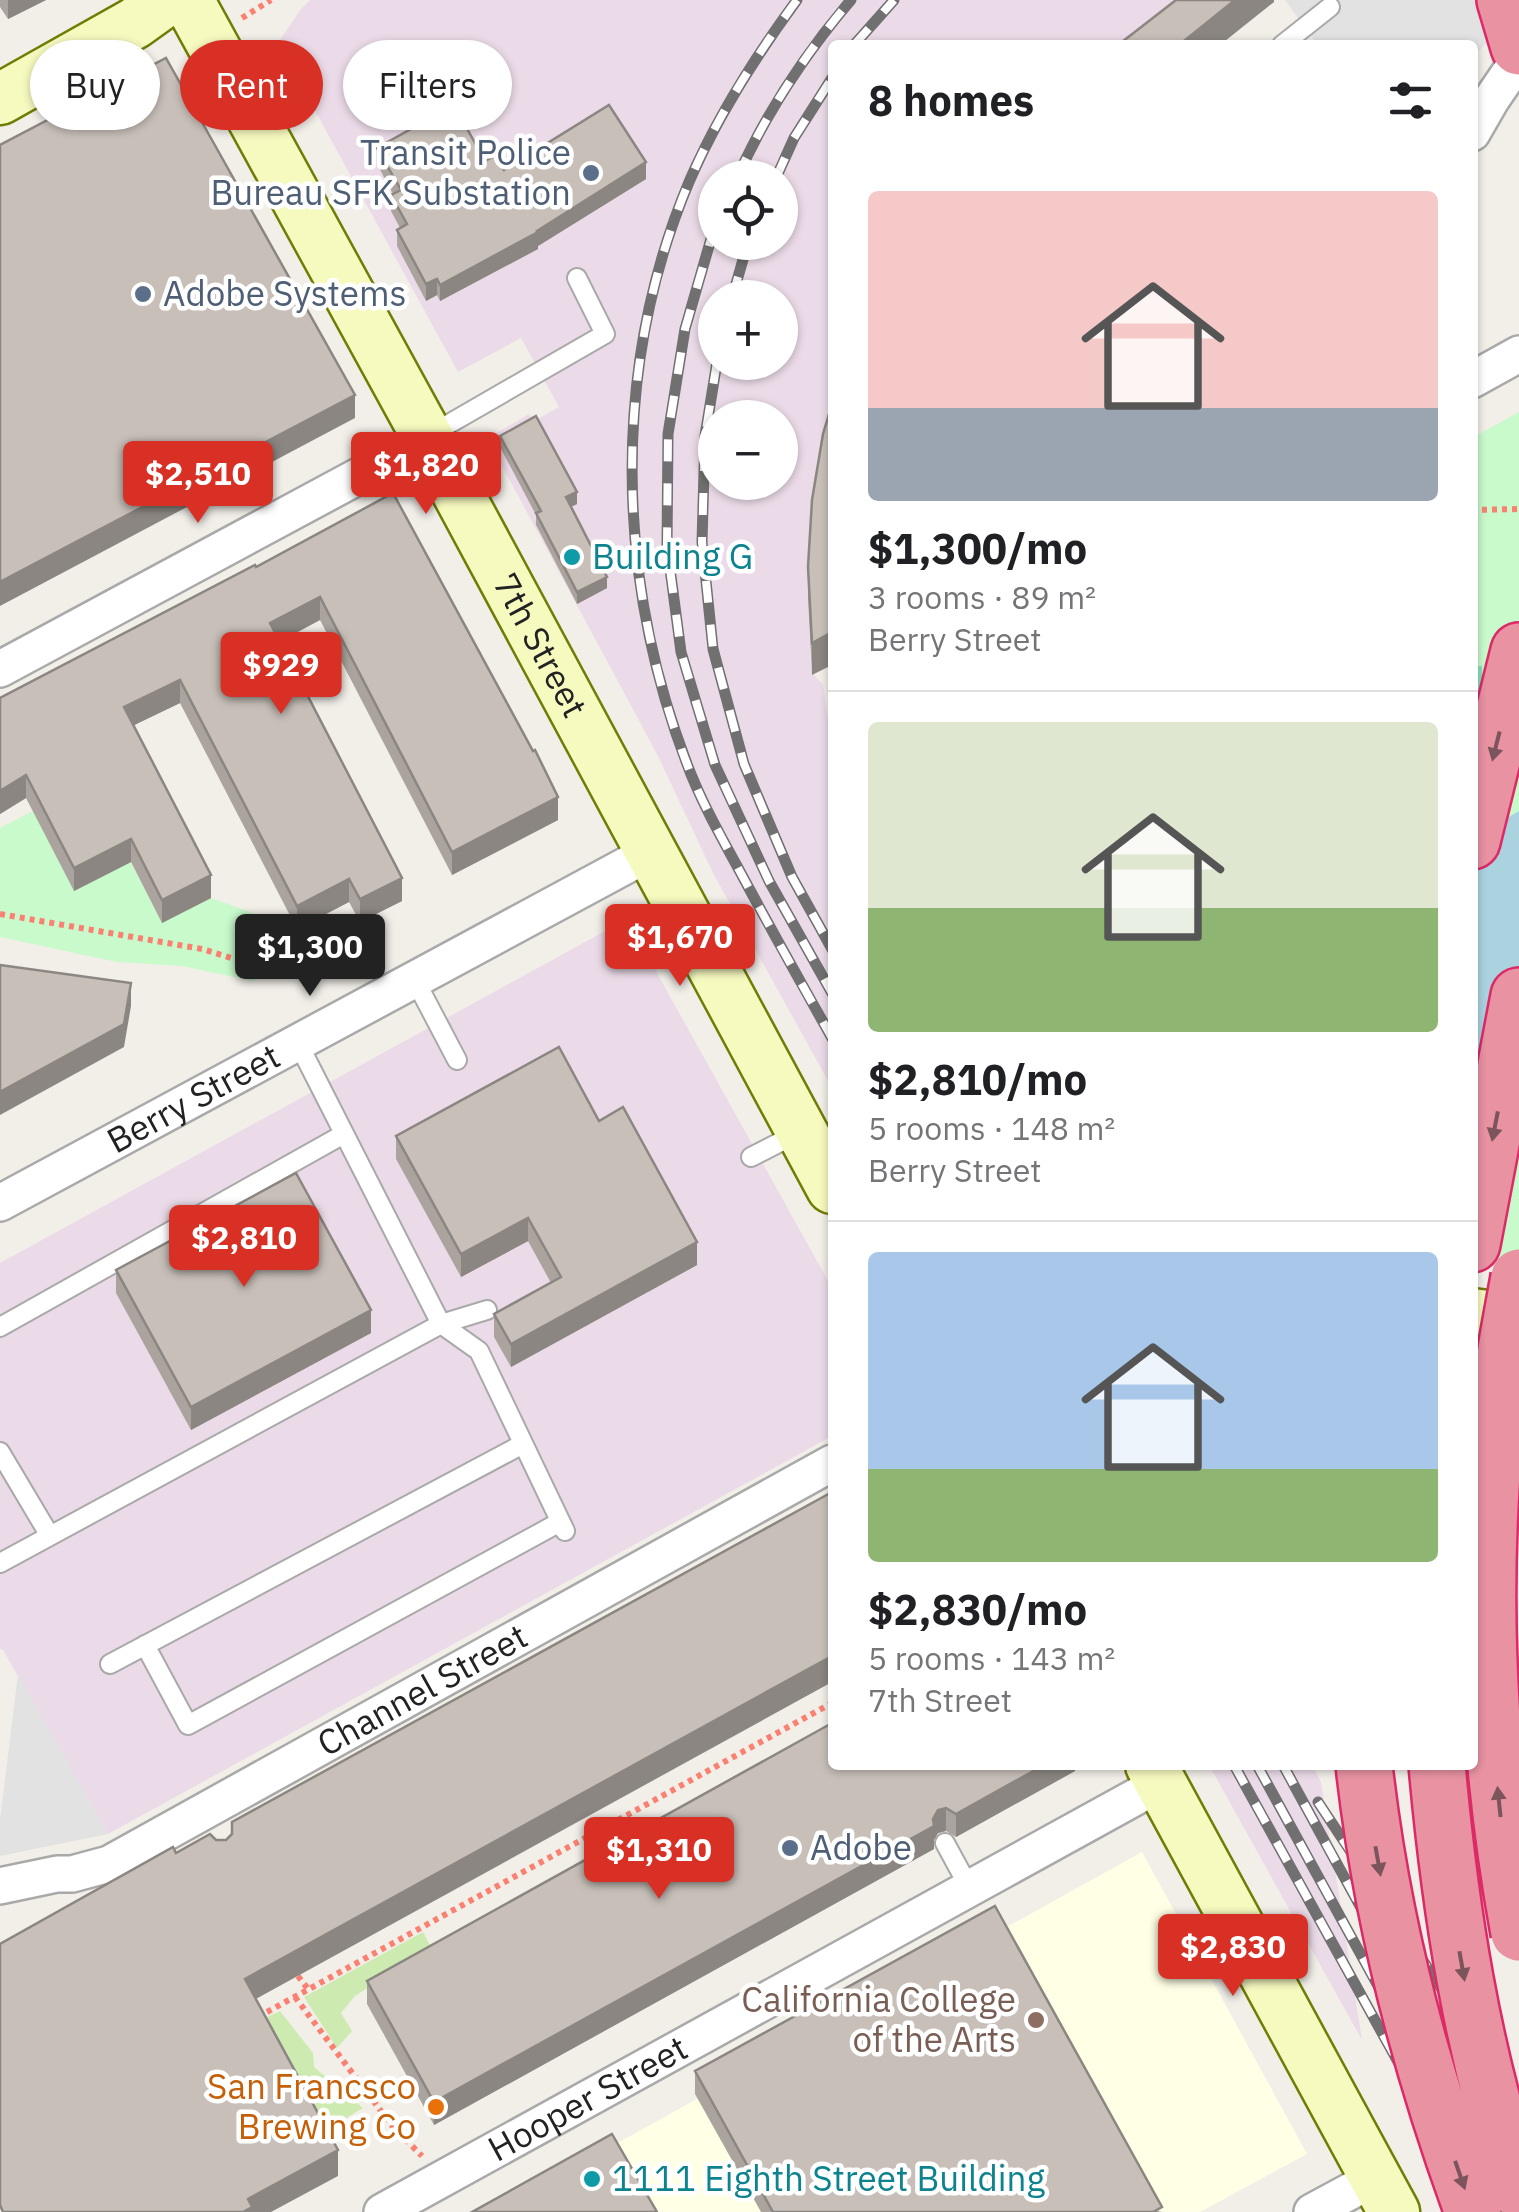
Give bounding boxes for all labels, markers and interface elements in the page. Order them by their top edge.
chip: Buy [30,40,160,130]
chip: Rent [180,40,323,130]
chip: Filters [343,40,512,130]
text: 8 homes [868,73,1034,128]
icon: filters [1383,73,1438,128]
place label: Transit Police Bureau SFK Substation [210,129,571,215]
map controls [698,160,798,500]
button: locate [698,160,798,260]
marker: Transit Police Bureau SFK Substation [580,162,602,184]
icon: home [1063,256,1243,436]
place label: Adobe Systems [163,270,407,316]
button: + [698,280,798,380]
marker: Adobe Systems [132,283,154,305]
button: − [698,400,798,500]
pin: $1,820 [345,432,507,517]
pin: $2,510 [117,441,279,526]
text: $1,820 [373,443,479,485]
text: $2,510 [145,452,251,494]
text: $1,300/mo [868,521,1087,576]
place label: Building G [592,533,753,579]
marker: Building G [561,546,583,568]
street label: 7th Street [483,565,598,725]
text: 3 rooms · 89 m² [868,576,1096,618]
text: Berry Street [868,618,1042,660]
pin: $929 [222,632,340,717]
text: $929 [243,643,319,685]
one-way arrow [1488,731,1503,762]
icon: home [1063,787,1243,967]
pin: $1,670 [599,904,761,989]
pin: $1,300 [229,914,391,999]
text: $1,670 [627,915,733,957]
text: $1,300 [257,925,363,967]
street label: Berry Street [99,1032,288,1163]
text: $2,810/mo [868,1052,1087,1107]
text: 5 rooms · 148 m² [868,1107,1115,1149]
one-way arrow [1486,1111,1502,1142]
text: Berry Street [868,1149,1042,1191]
pin: $2,810 [163,1205,325,1290]
text: $2,810 [191,1216,297,1258]
icon: home [1063,1317,1243,1497]
text: $2,830/mo [868,1582,1087,1637]
street label: Channel Street [309,1613,535,1766]
text: 5 rooms · 143 m² [868,1637,1115,1679]
text: 7th Street [868,1679,1012,1721]
one-way arrow [1491,1786,1507,1818]
pin: $1,310 [578,1817,740,1902]
place label: Adobe [810,1824,912,1870]
text: $1,310 [606,1828,712,1870]
marker: Adobe [779,1837,801,1859]
one-way arrow [1371,1846,1386,1878]
pin: $2,830 [1152,1914,1314,1999]
text: $2,830 [1180,1925,1286,1967]
one-way arrow [1455,1951,1470,1982]
place label: California College of the Arts [741,1976,1016,2062]
marker: California College of the Arts [1025,2009,1047,2031]
street label: Hooper Street [480,2024,695,2171]
place label: San Francsco Brewing Co [207,2063,416,2149]
marker: San Francsco Brewing Co [425,2096,447,2118]
place label: 1111 Eighth Street Building [612,2155,1045,2201]
one-way arrow [1454,2161,1469,2191]
marker: 1111 Eighth Street Building [581,2168,603,2190]

